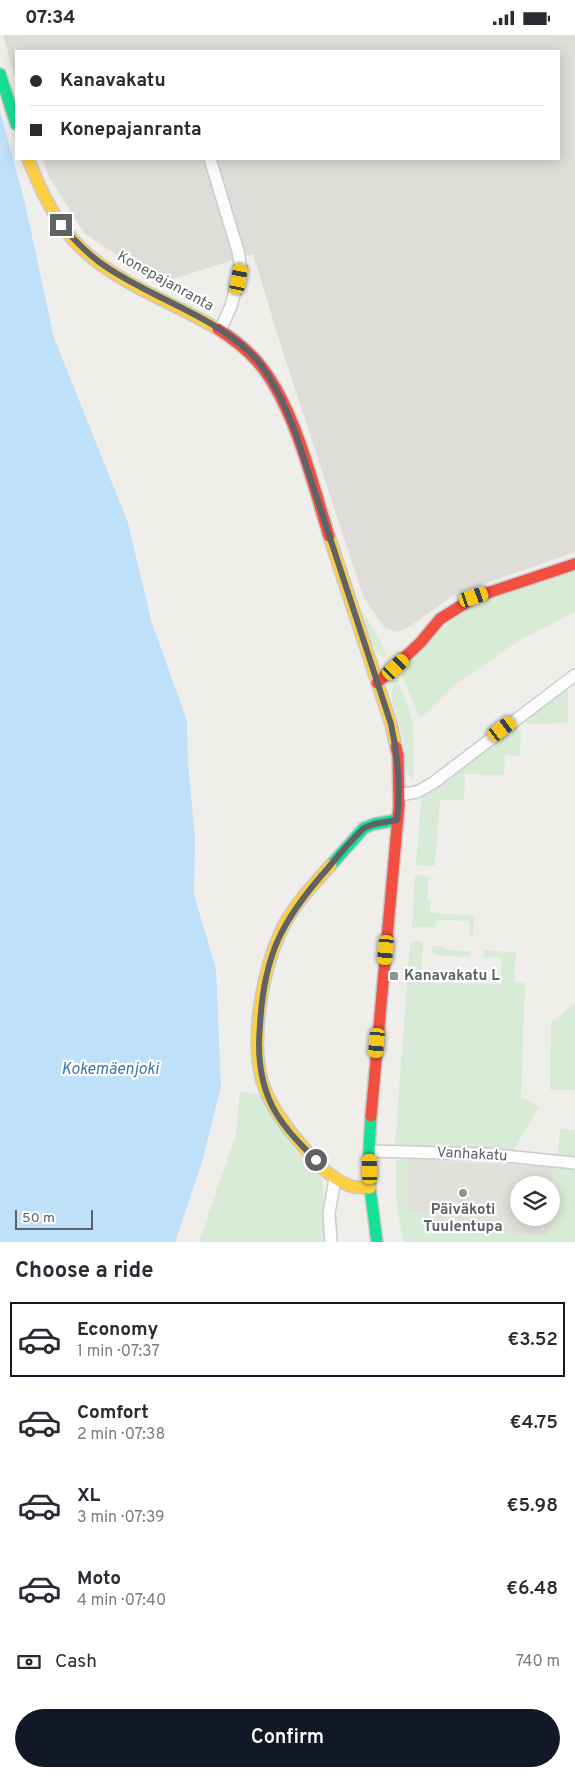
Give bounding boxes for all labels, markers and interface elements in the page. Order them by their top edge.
text: 07:34 [25,6,76,30]
text: Kanavakatu [60,69,166,93]
text: Konepajanranta [60,118,202,142]
route end [50,214,72,236]
street label: Konepajanranta [113,248,217,316]
car [228,263,249,295]
car [457,585,490,609]
car [379,651,412,683]
car [485,714,518,744]
car [377,934,394,966]
place label: Kanavakatu L [404,967,500,986]
marker: Kanavakatu L [388,970,400,982]
car [368,1027,385,1059]
water label: Kokemäenjoki [61,1060,160,1080]
street label: Vanhakatu [436,1144,508,1166]
route start [305,1149,327,1171]
car [362,1154,377,1184]
map controls [510,1176,560,1226]
button: layers [510,1176,560,1226]
marker: Päiväkoti Tuulentupa [457,1187,469,1199]
place label: Päiväkoti Tuulentupa [423,1201,503,1237]
scale bar [15,1207,92,1230]
text: 50 m [22,1210,55,1227]
text: Choose a ride [15,1258,153,1285]
icon: car [17,1317,62,1362]
text: Economy [77,1318,158,1342]
text: €3.52 [507,1328,558,1352]
text: 1 min · 07:37 [77,1342,160,1362]
icon: car [17,1400,62,1445]
text: Comfort [77,1401,149,1425]
text: €4.75 [509,1411,558,1435]
text: 2 min · 07:38 [77,1425,165,1445]
icon: car [17,1483,62,1528]
text: XL [77,1484,100,1508]
text: €5.98 [506,1494,558,1518]
text: 3 min · 07:39 [77,1508,165,1528]
icon: car [17,1566,62,1611]
text: Moto [77,1567,121,1591]
text: €6.48 [506,1577,558,1601]
text: 4 min · 07:40 [77,1591,166,1611]
icon: cash [15,1648,43,1676]
text: Cash [55,1650,97,1674]
text: 740 m [516,1652,560,1672]
button: Confirm [15,1709,560,1767]

